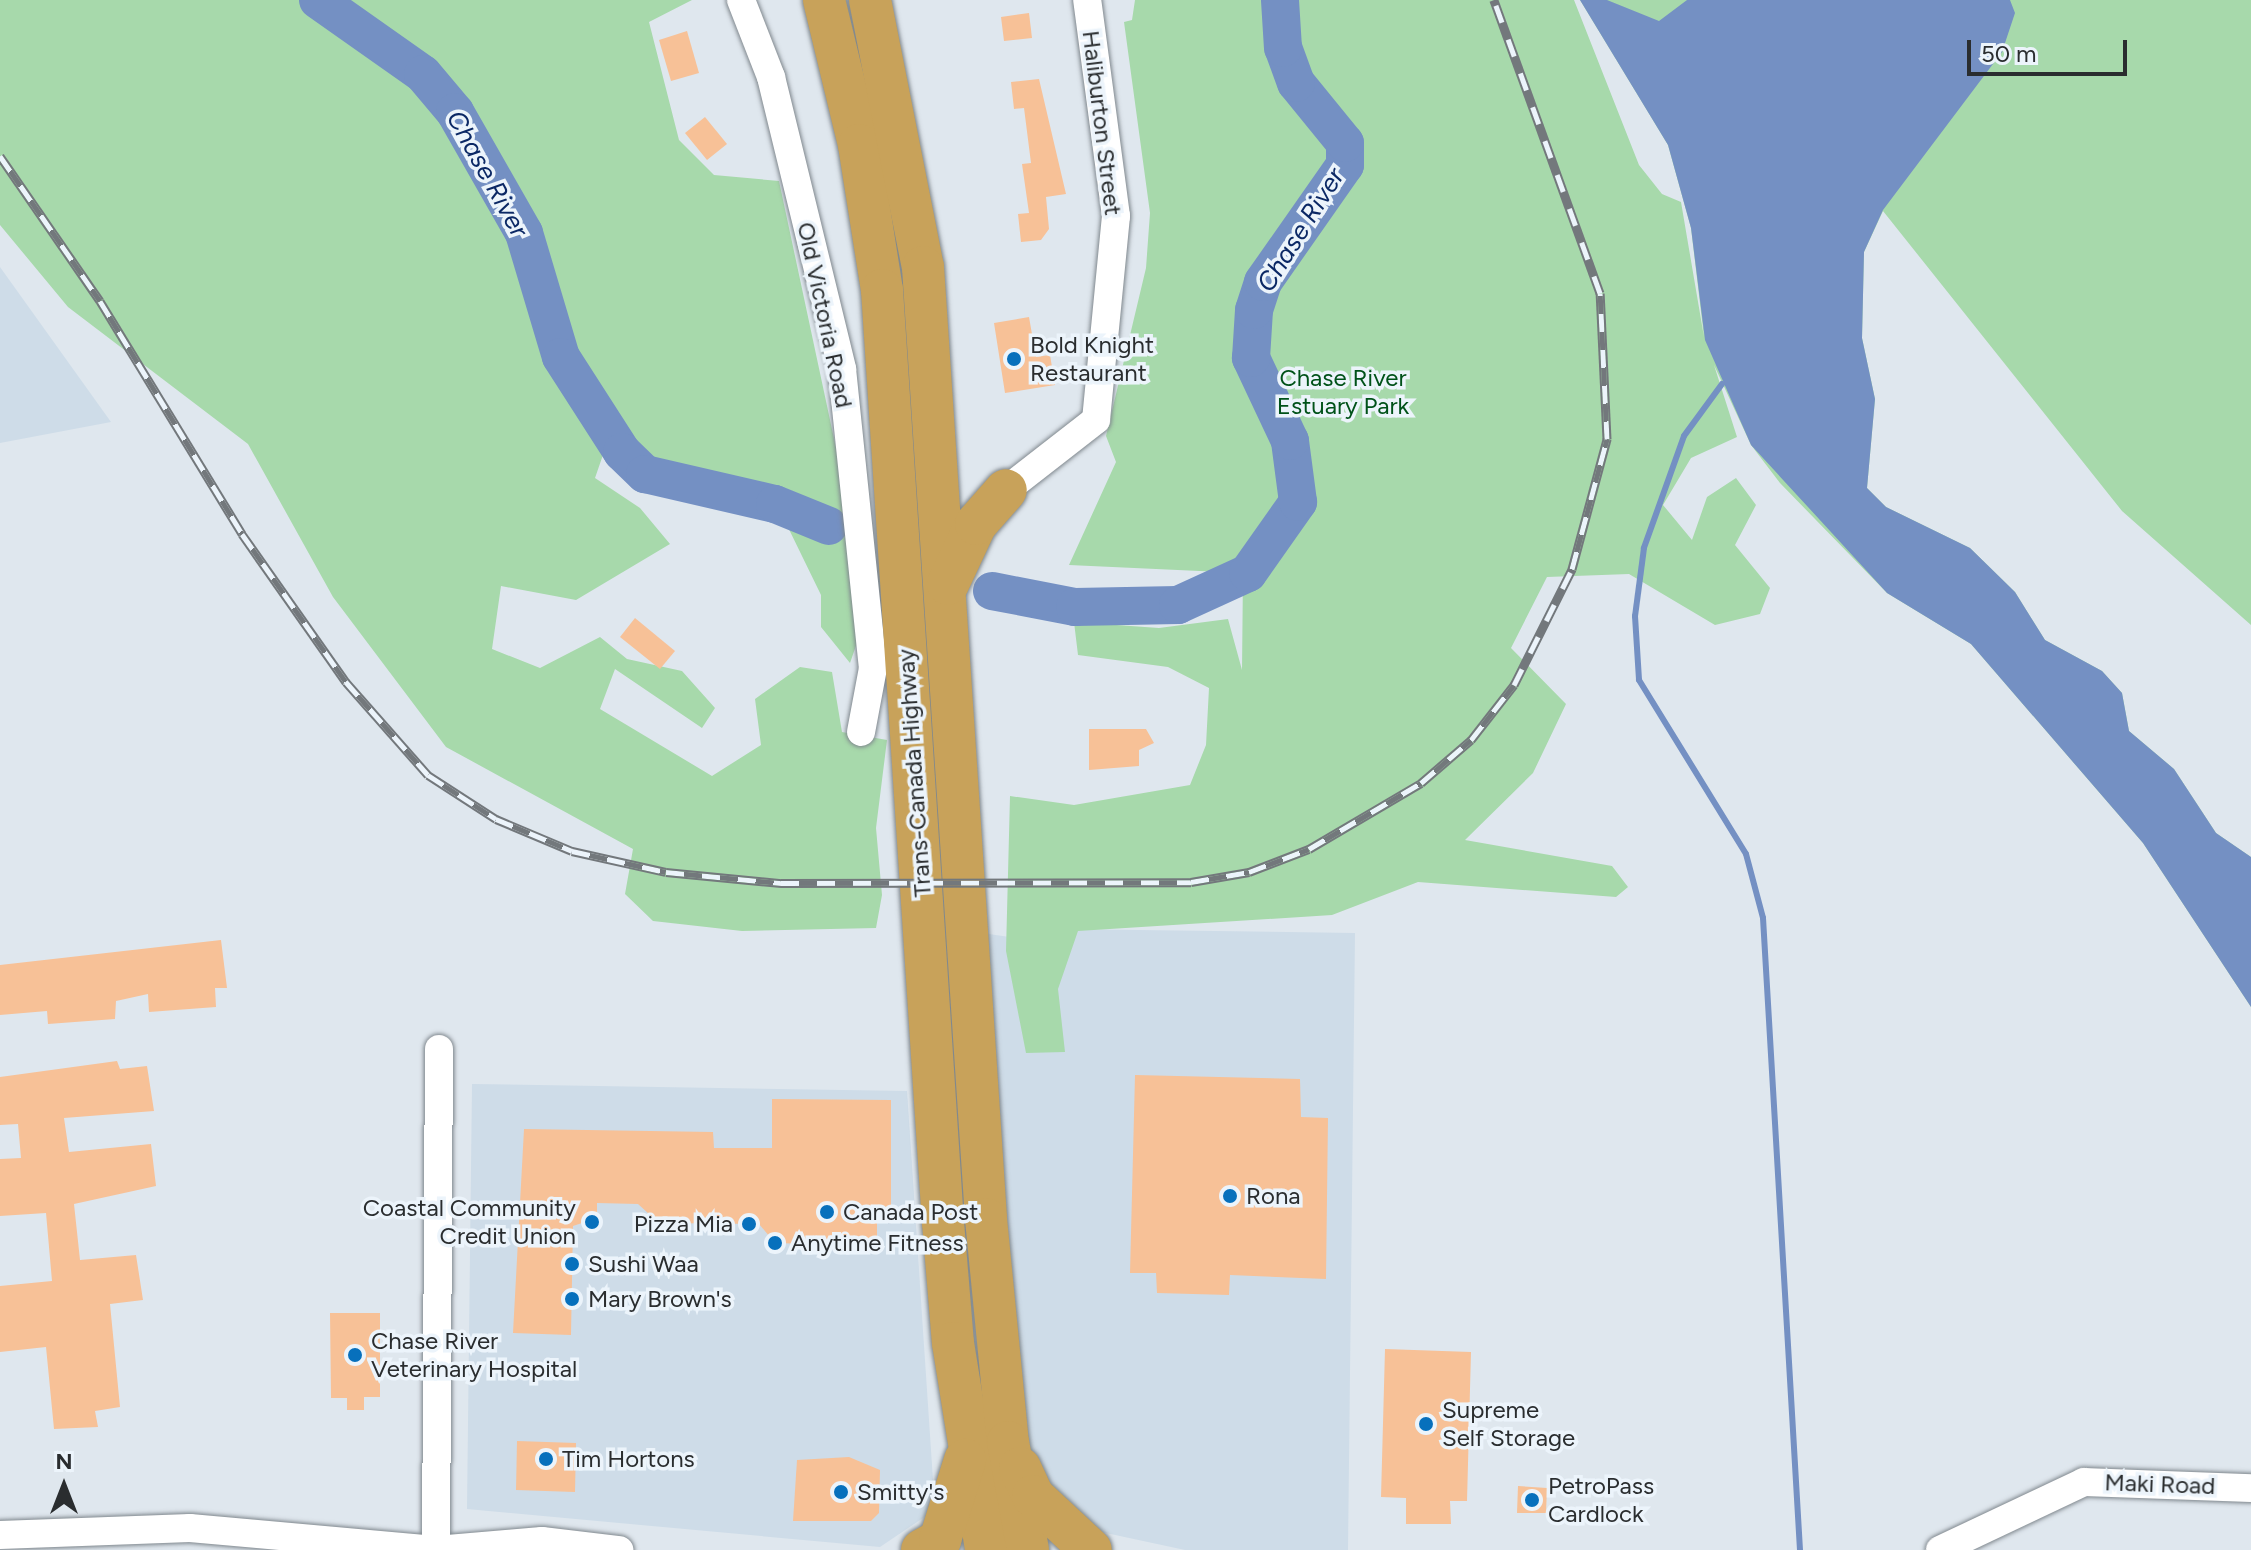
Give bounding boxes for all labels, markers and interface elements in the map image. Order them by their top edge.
scale bar [1971,24,2131,74]
street label: Haliburton Street [1076,29,1128,217]
text: 50 m [1981,39,2037,68]
water label: Chase River [439,105,535,243]
water label: Chase River [1251,162,1351,298]
street label: Old Victoria Road [791,220,859,410]
place label: Bold Knight Restaurant [1030,331,1154,387]
marker: Bold Knight Restaurant [1005,350,1023,368]
park label: Chase River Estuary Park [1277,364,1409,420]
street label: Trans-Canada Highway [891,648,937,898]
place label: Rona [1246,1182,1301,1210]
marker: Rona [1221,1187,1239,1205]
place label: Coastal Community Credit Union [363,1194,576,1250]
place label: Canada Post [843,1198,978,1226]
marker: Canada Post [818,1203,836,1221]
place label: Pizza Mia [634,1210,733,1238]
marker: Coastal Community Credit Union [583,1213,601,1231]
marker: Pizza Mia [740,1215,758,1233]
place label: Anytime Fitness [791,1229,964,1257]
marker: Anytime Fitness [766,1234,784,1252]
place label: Sushi Waa [588,1250,699,1278]
marker: Sushi Waa [563,1255,581,1273]
place label: Mary Brown's [588,1285,732,1313]
marker: Mary Brown's [563,1290,581,1308]
place label: Chase River Veterinary Hospital [371,1327,577,1383]
marker: Chase River Veterinary Hospital [346,1346,364,1364]
place label: Supreme Self Storage [1442,1396,1575,1452]
marker: Supreme Self Storage [1417,1415,1435,1433]
place label: Tim Hortons [562,1445,695,1473]
north arrow [24,1446,104,1526]
text: N [55,1448,73,1475]
marker: Tim Hortons [537,1450,555,1468]
street label: Maki Road [2104,1468,2216,1500]
place label: PetroPass Cardlock [1548,1472,1654,1528]
place label: Smitty's [857,1478,944,1506]
marker: Smitty's [832,1483,850,1501]
marker: PetroPass Cardlock [1523,1491,1541,1509]

